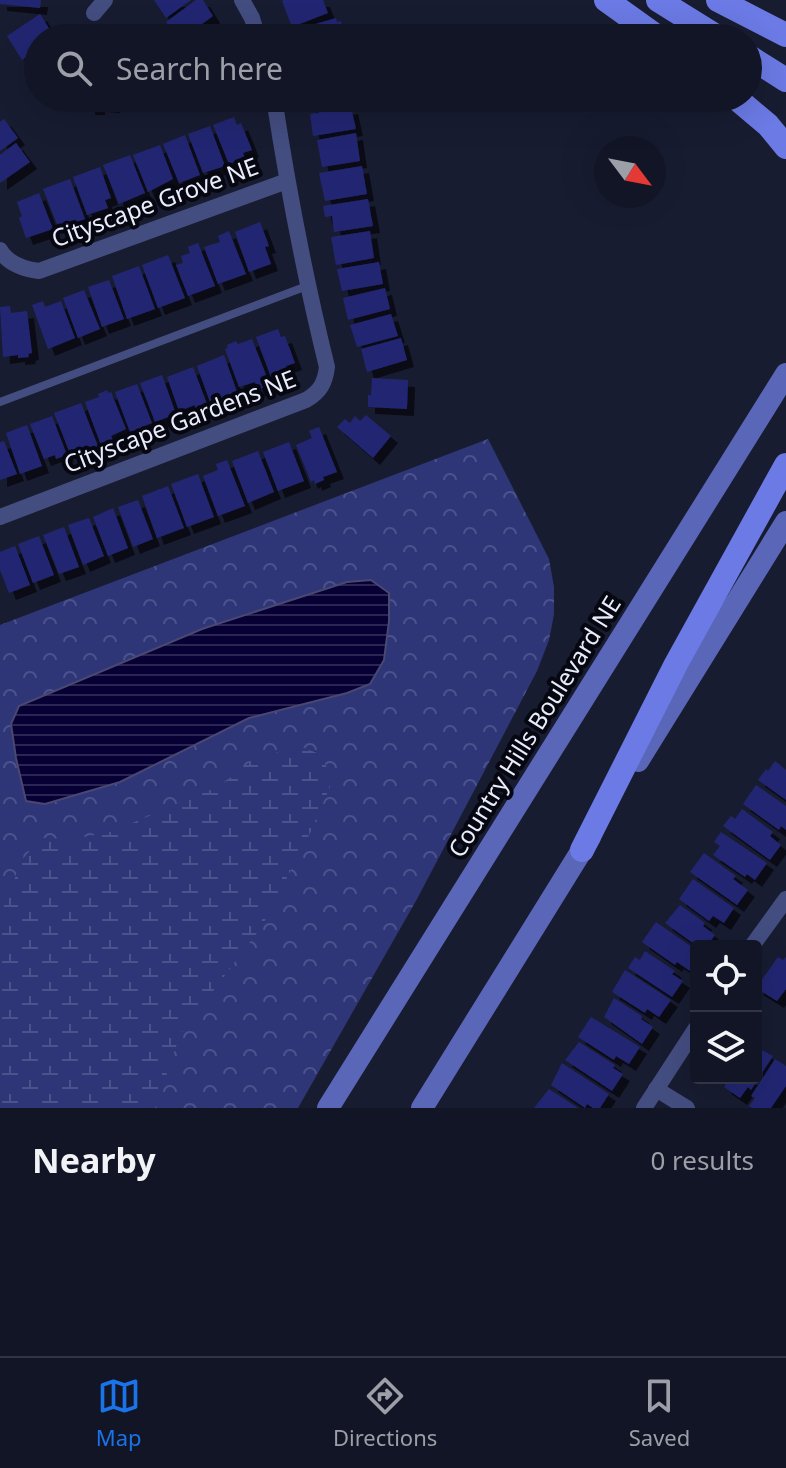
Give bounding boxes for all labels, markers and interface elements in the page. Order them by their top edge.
search box [24,24,762,112]
icon: search [52,46,96,90]
text: Search here [116,48,283,89]
north arrow [594,136,666,208]
street label: Cityscape Grove NE [47,149,262,254]
street label: Cityscape Gardens NE [59,361,300,480]
street label: Country Hills Boulevard NE [440,589,628,863]
map controls [690,940,762,1084]
button: locate [690,940,762,1012]
button: layers [690,1012,762,1084]
text: Nearby [32,1137,156,1183]
text: 0 results [650,1142,754,1178]
tab: Map [96,1374,142,1452]
tab: Directions [333,1374,437,1452]
tab: Saved [629,1374,690,1452]

